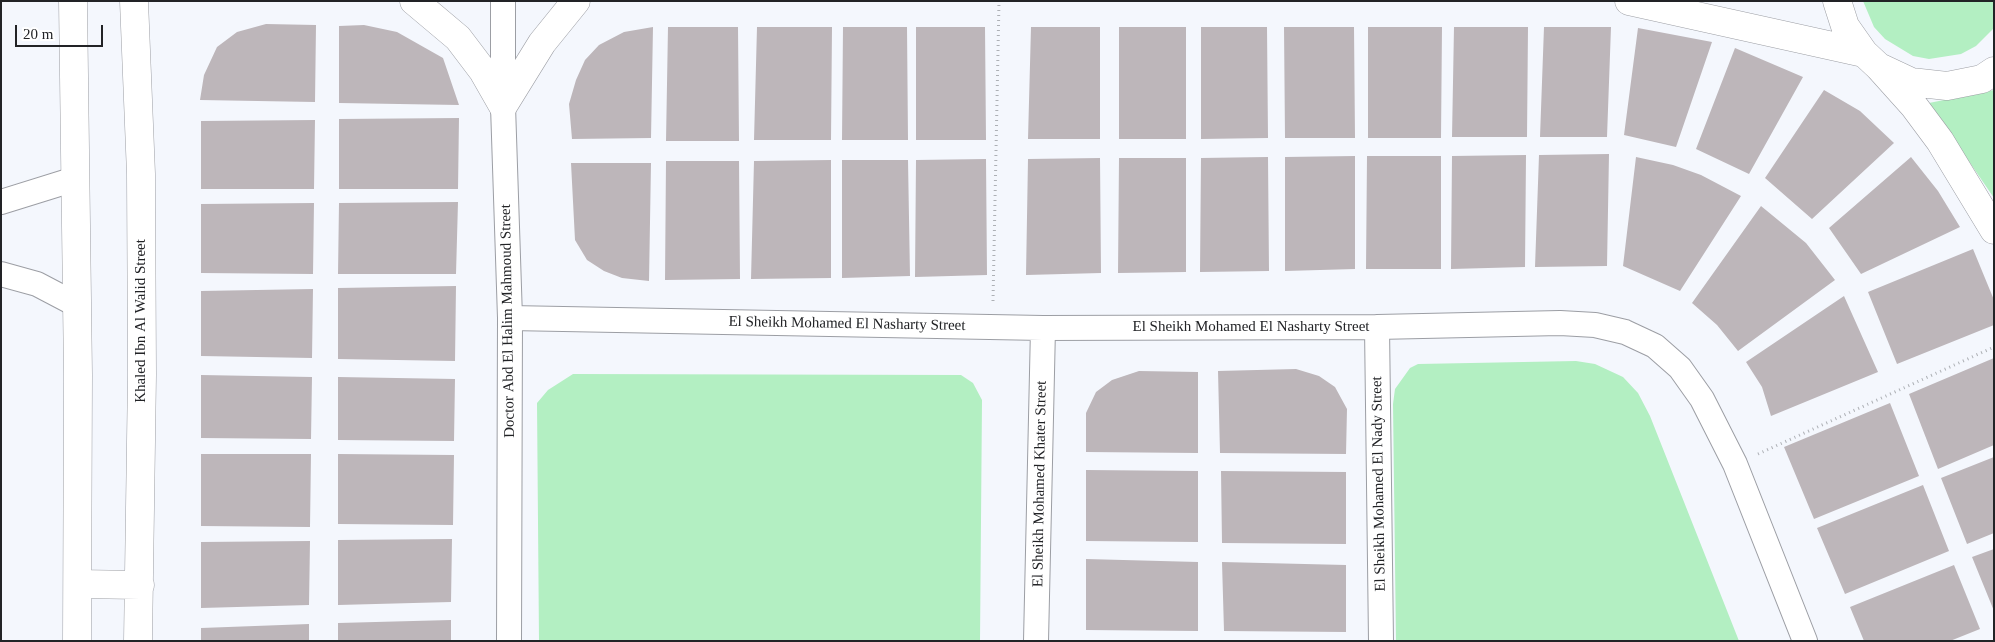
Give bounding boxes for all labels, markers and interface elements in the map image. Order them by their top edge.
scale bar [18,15,105,47]
text: 20 m [23,26,53,42]
street label: Doctor Abd El Halim Mahmoud Street [497,204,519,438]
street label: Khaled Ibn Al Walid Street [132,239,150,403]
street label: El Sheikh Mohamed El Nasharty Street [728,313,966,335]
street label: El Sheikh Mohamed El Nasharty Street [1132,318,1370,336]
street label: El Sheikh Mohamed El Nady Street [1368,376,1390,592]
street label: El Sheikh Mohamed Khater Street [1029,381,1051,587]

